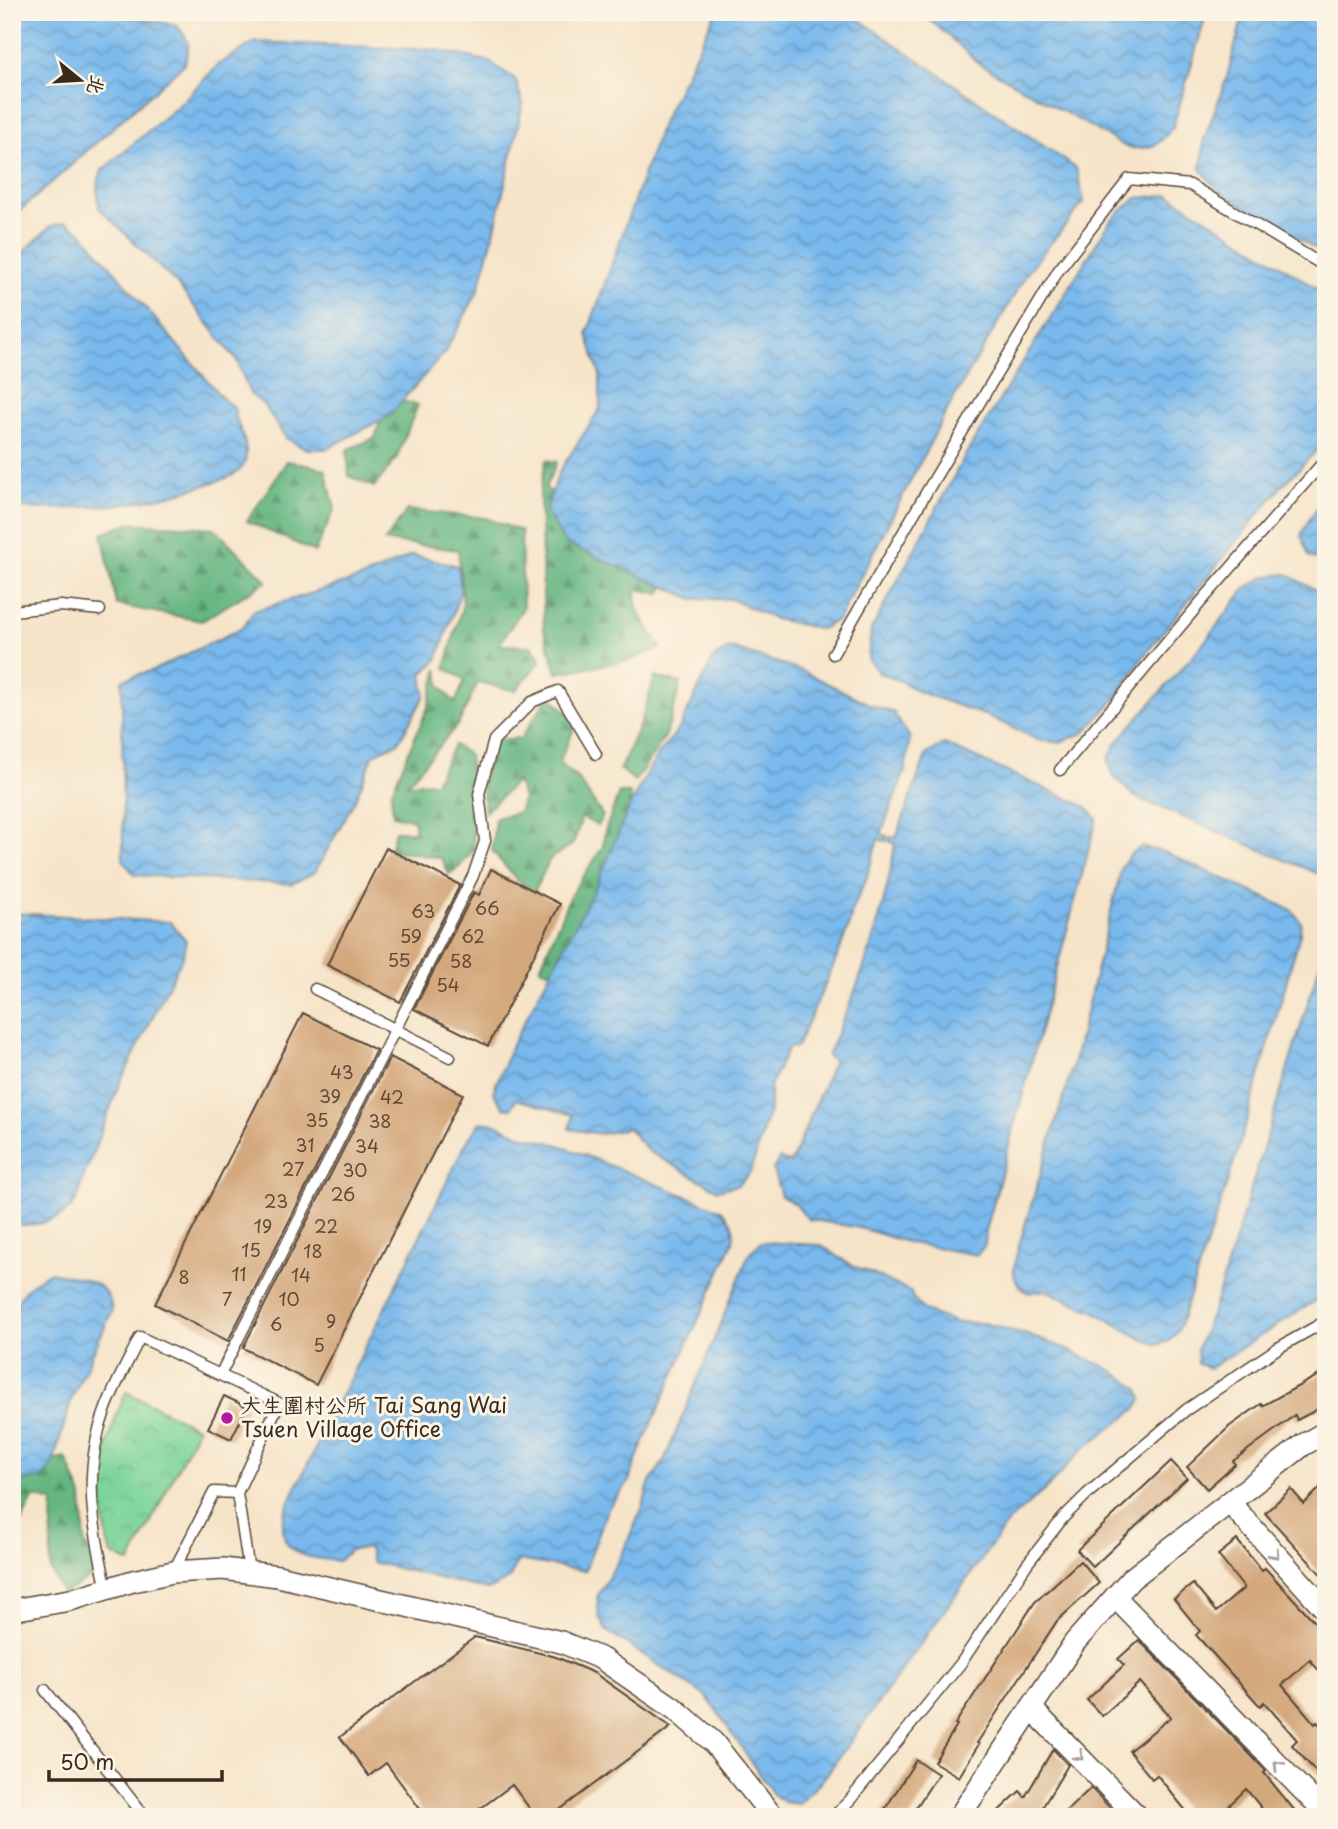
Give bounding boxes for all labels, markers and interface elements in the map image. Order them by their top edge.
north arrow [46,46,116,116]
text: 北 [81,72,113,99]
house number: 66 [475,894,499,921]
house number: 63 [411,897,435,924]
house number: 59 [400,922,422,949]
house number: 62 [461,922,485,949]
house number: 55 [387,946,411,973]
house number: 58 [450,947,472,974]
house number: 54 [436,971,460,998]
house number: 43 [330,1058,354,1085]
house number: 39 [319,1082,341,1109]
house number: 42 [380,1083,404,1110]
house number: 35 [305,1106,329,1133]
house number: 38 [368,1107,392,1134]
house number: 31 [296,1131,314,1158]
house number: 34 [355,1132,379,1159]
house number: 27 [282,1155,304,1182]
house number: 30 [342,1156,368,1183]
house number: 26 [331,1180,355,1207]
house number: 23 [264,1187,288,1214]
house number: 19 [254,1212,272,1239]
house number: 22 [314,1212,338,1239]
house number: 15 [241,1236,261,1263]
house number: 18 [303,1237,323,1264]
house number: 11 [231,1260,247,1287]
house number: 14 [291,1261,311,1288]
house number: 8 [178,1263,190,1290]
house number: 7 [222,1285,232,1312]
house number: 10 [278,1285,300,1312]
house number: 9 [326,1307,336,1334]
house number: 6 [270,1310,282,1337]
house number: 5 [313,1331,325,1358]
place label: 大生圍村公所 Tai Sang Wai Tsuen Village Office [241,1388,507,1444]
marker: 大生圍村公所 Tai Sang Wai Tsuen Village Office [219,1410,235,1426]
one-way arrow [1267,1546,1280,1559]
scale bar [49,1738,222,1782]
text: 50 m [60,1745,114,1777]
one-way arrow [1071,1748,1083,1760]
one-way arrow [1274,1760,1287,1773]

